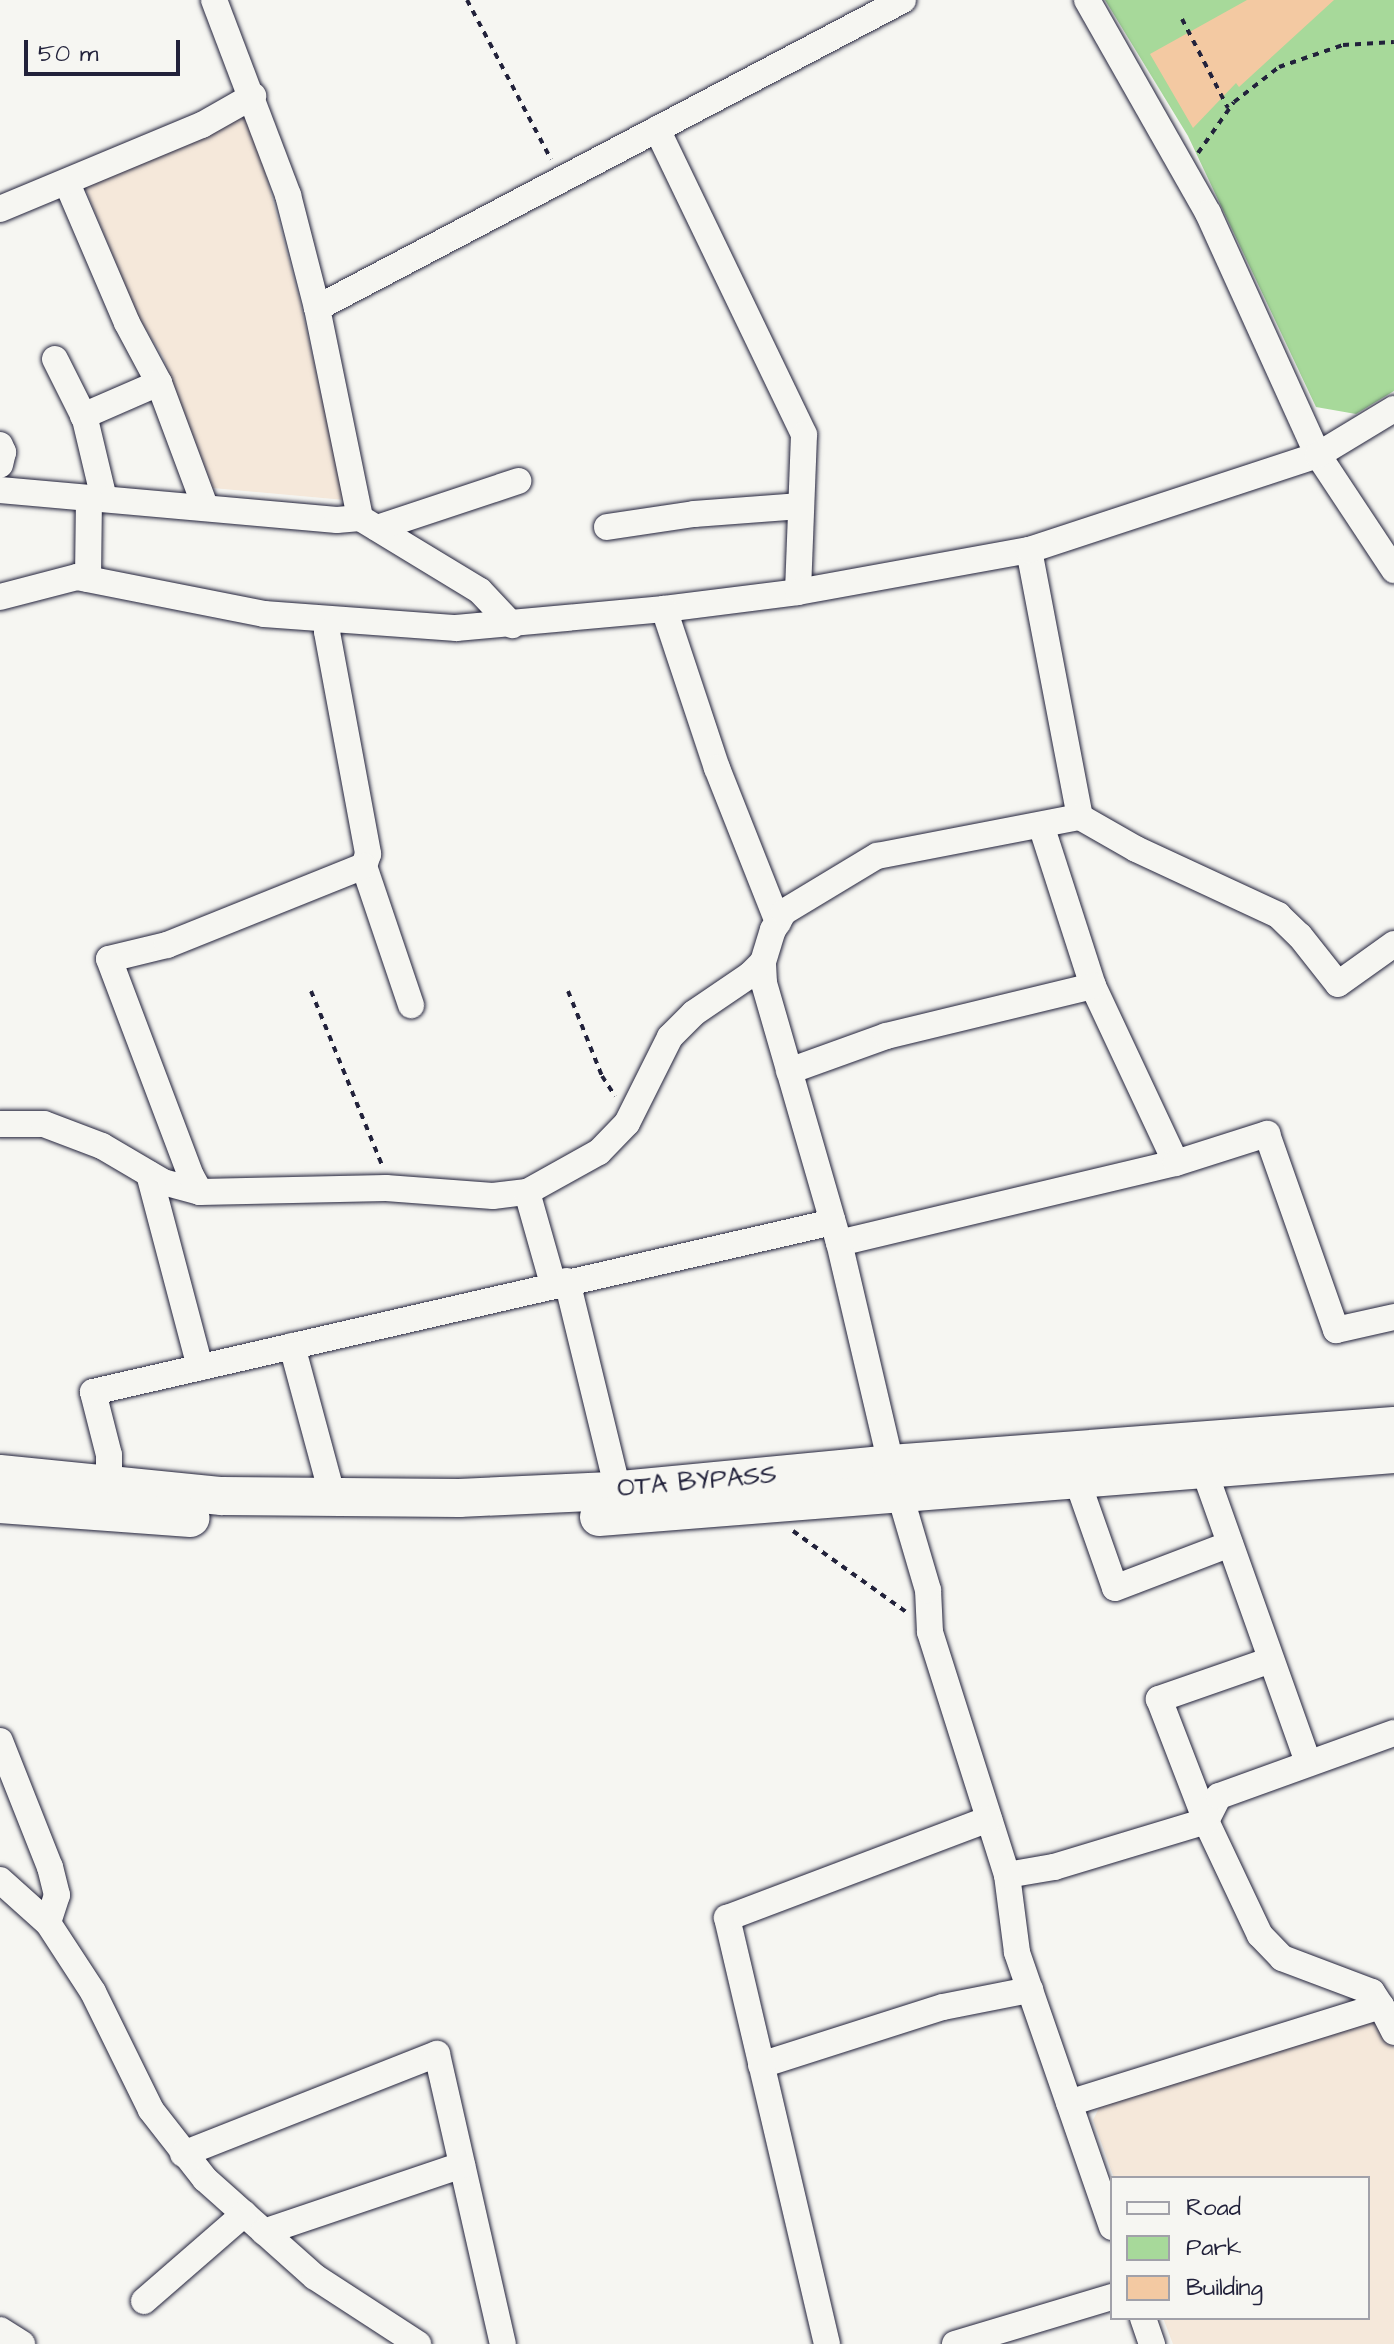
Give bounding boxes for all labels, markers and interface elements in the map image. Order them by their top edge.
scale bar [28,24,184,74]
text: 50 m [38,37,98,71]
street label: OTA BYPASS [616,1459,778,1505]
legend [1110,2176,1370,2320]
text: Road [1186,2191,1241,2225]
text: Park [1186,2231,1242,2265]
text: Building [1186,2271,1263,2305]

